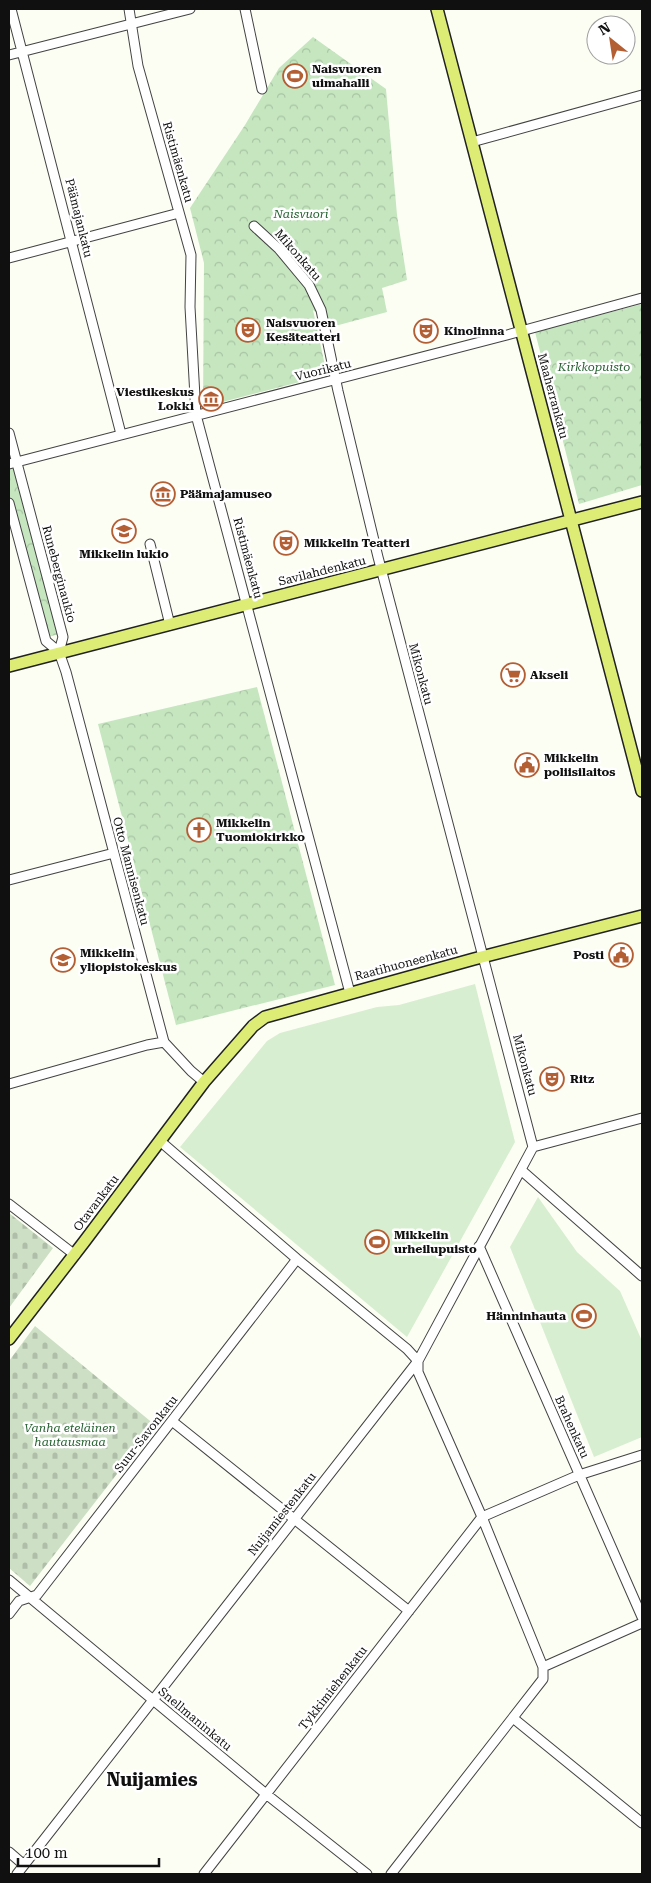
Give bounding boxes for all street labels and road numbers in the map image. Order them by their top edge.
street label: Ristimäenkatu [160,120,196,204]
street label: Päämajankatu [62,177,96,259]
street label: Mikonkatu [272,227,324,284]
street label: Maaherrankatu [535,352,571,441]
street label: Vuorikatu [294,356,353,384]
street label: Ristimäenkatu [230,516,266,601]
street label: Runeberginaukio [39,524,79,624]
street label: Savilahdenkatu [277,553,368,589]
street label: Mikonkatu [406,642,436,707]
street label: Otto Mannisenkatu [110,815,152,927]
street label: Raatihuoneenkatu [353,942,459,983]
street label: Mikonkatu [510,1033,540,1098]
street label: Otavankatu [70,1172,122,1234]
street label: Suur-Savonkatu [112,1392,181,1475]
street label: Brahenkatu [552,1394,592,1461]
street label: Nuijamiestenkatu [245,1469,319,1558]
street label: Tykkimiehenkatu [296,1643,370,1733]
street label: Snellmaninkatu [156,1684,235,1754]

